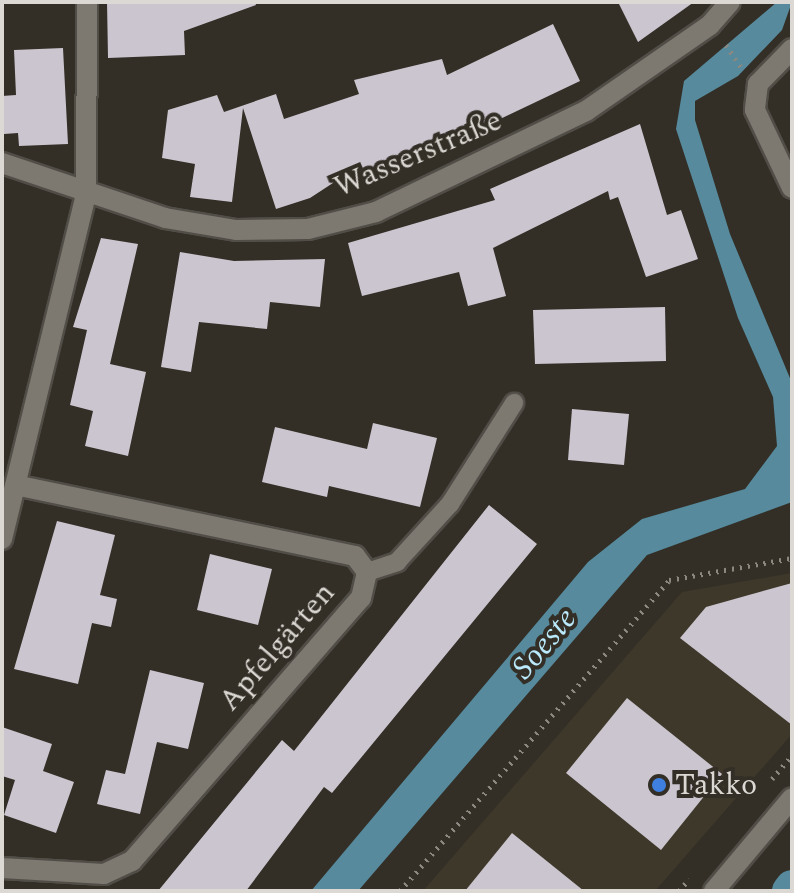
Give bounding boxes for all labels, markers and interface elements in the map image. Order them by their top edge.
street label: Wasserstraße [329,103,507,205]
street label: Apfelgärten [211,575,343,719]
water label: Soeste [504,601,586,687]
place label: Takko [675,767,757,803]
marker: Takko [650,776,668,794]

